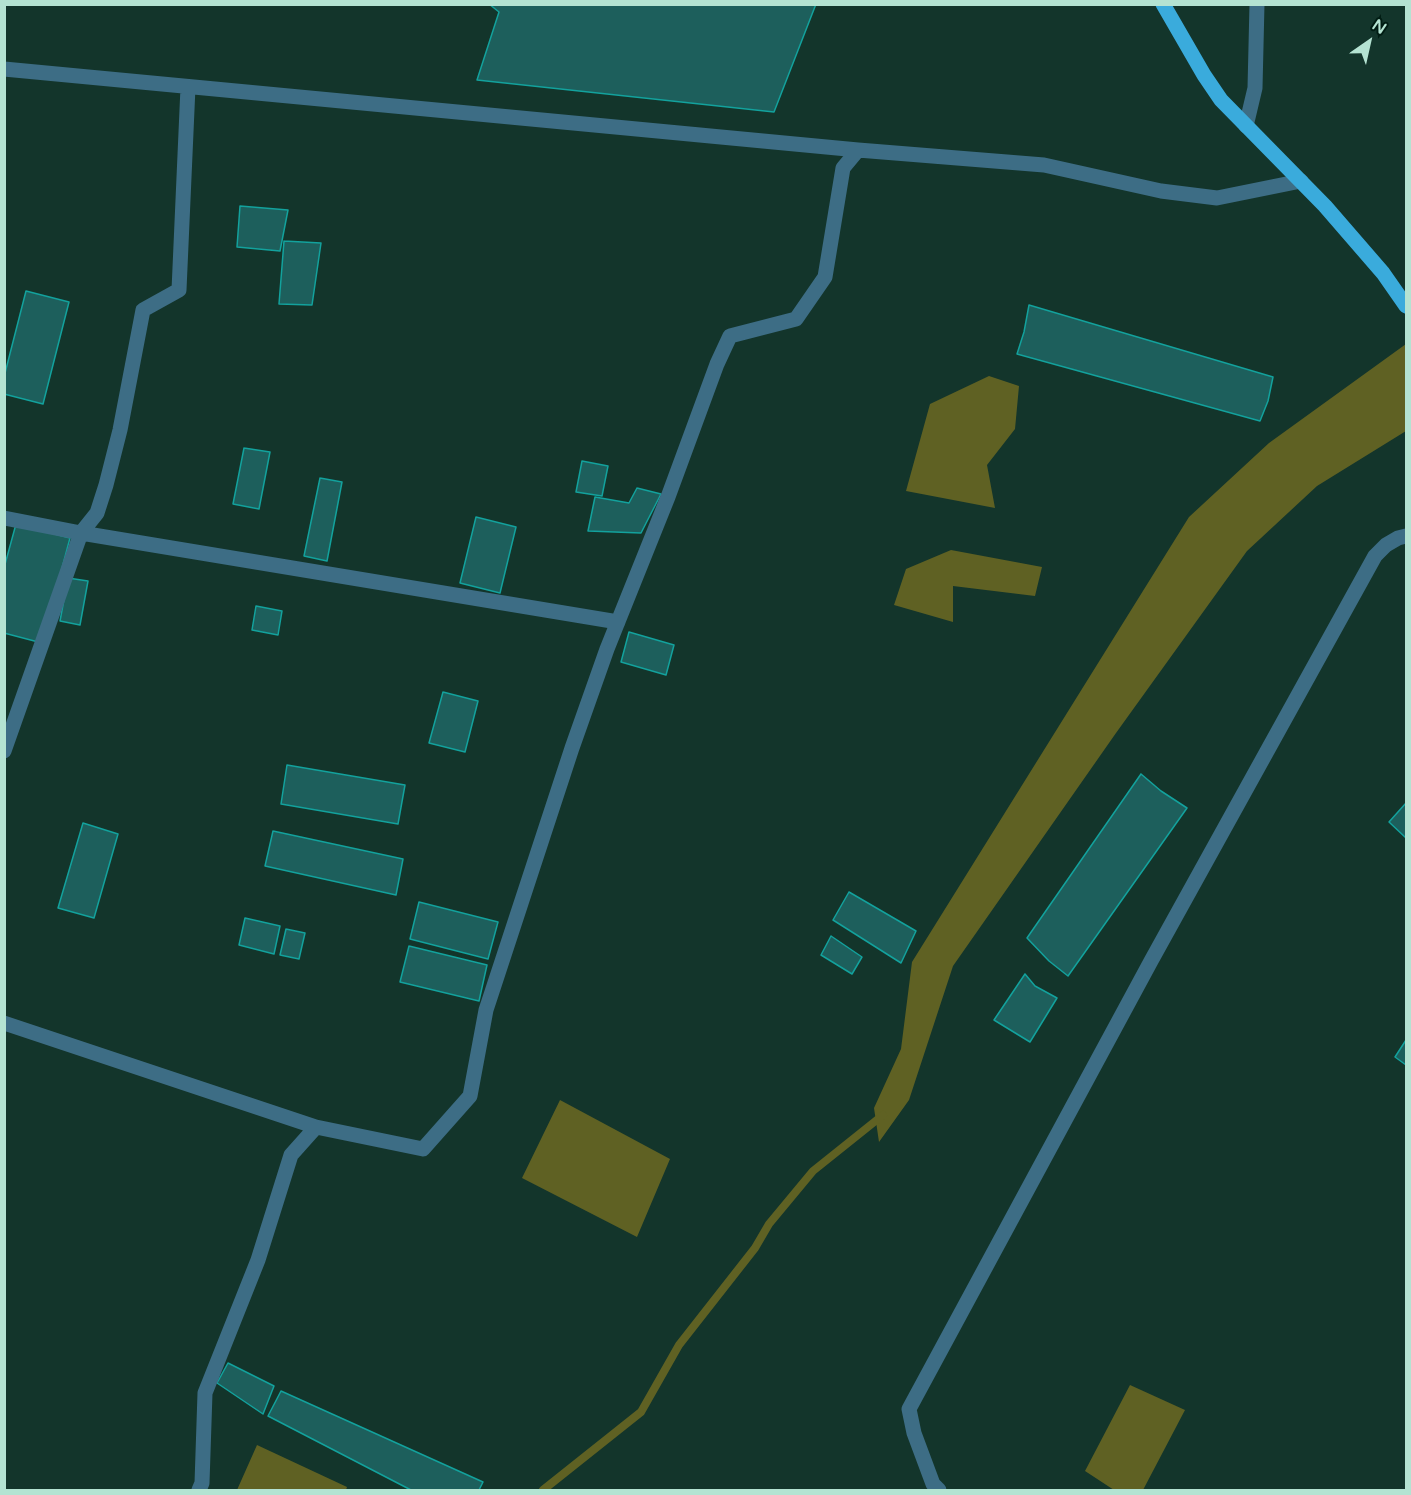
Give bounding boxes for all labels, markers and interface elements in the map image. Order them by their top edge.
north arrow [1339,12,1399,72]
text: N [1368,15,1390,39]

